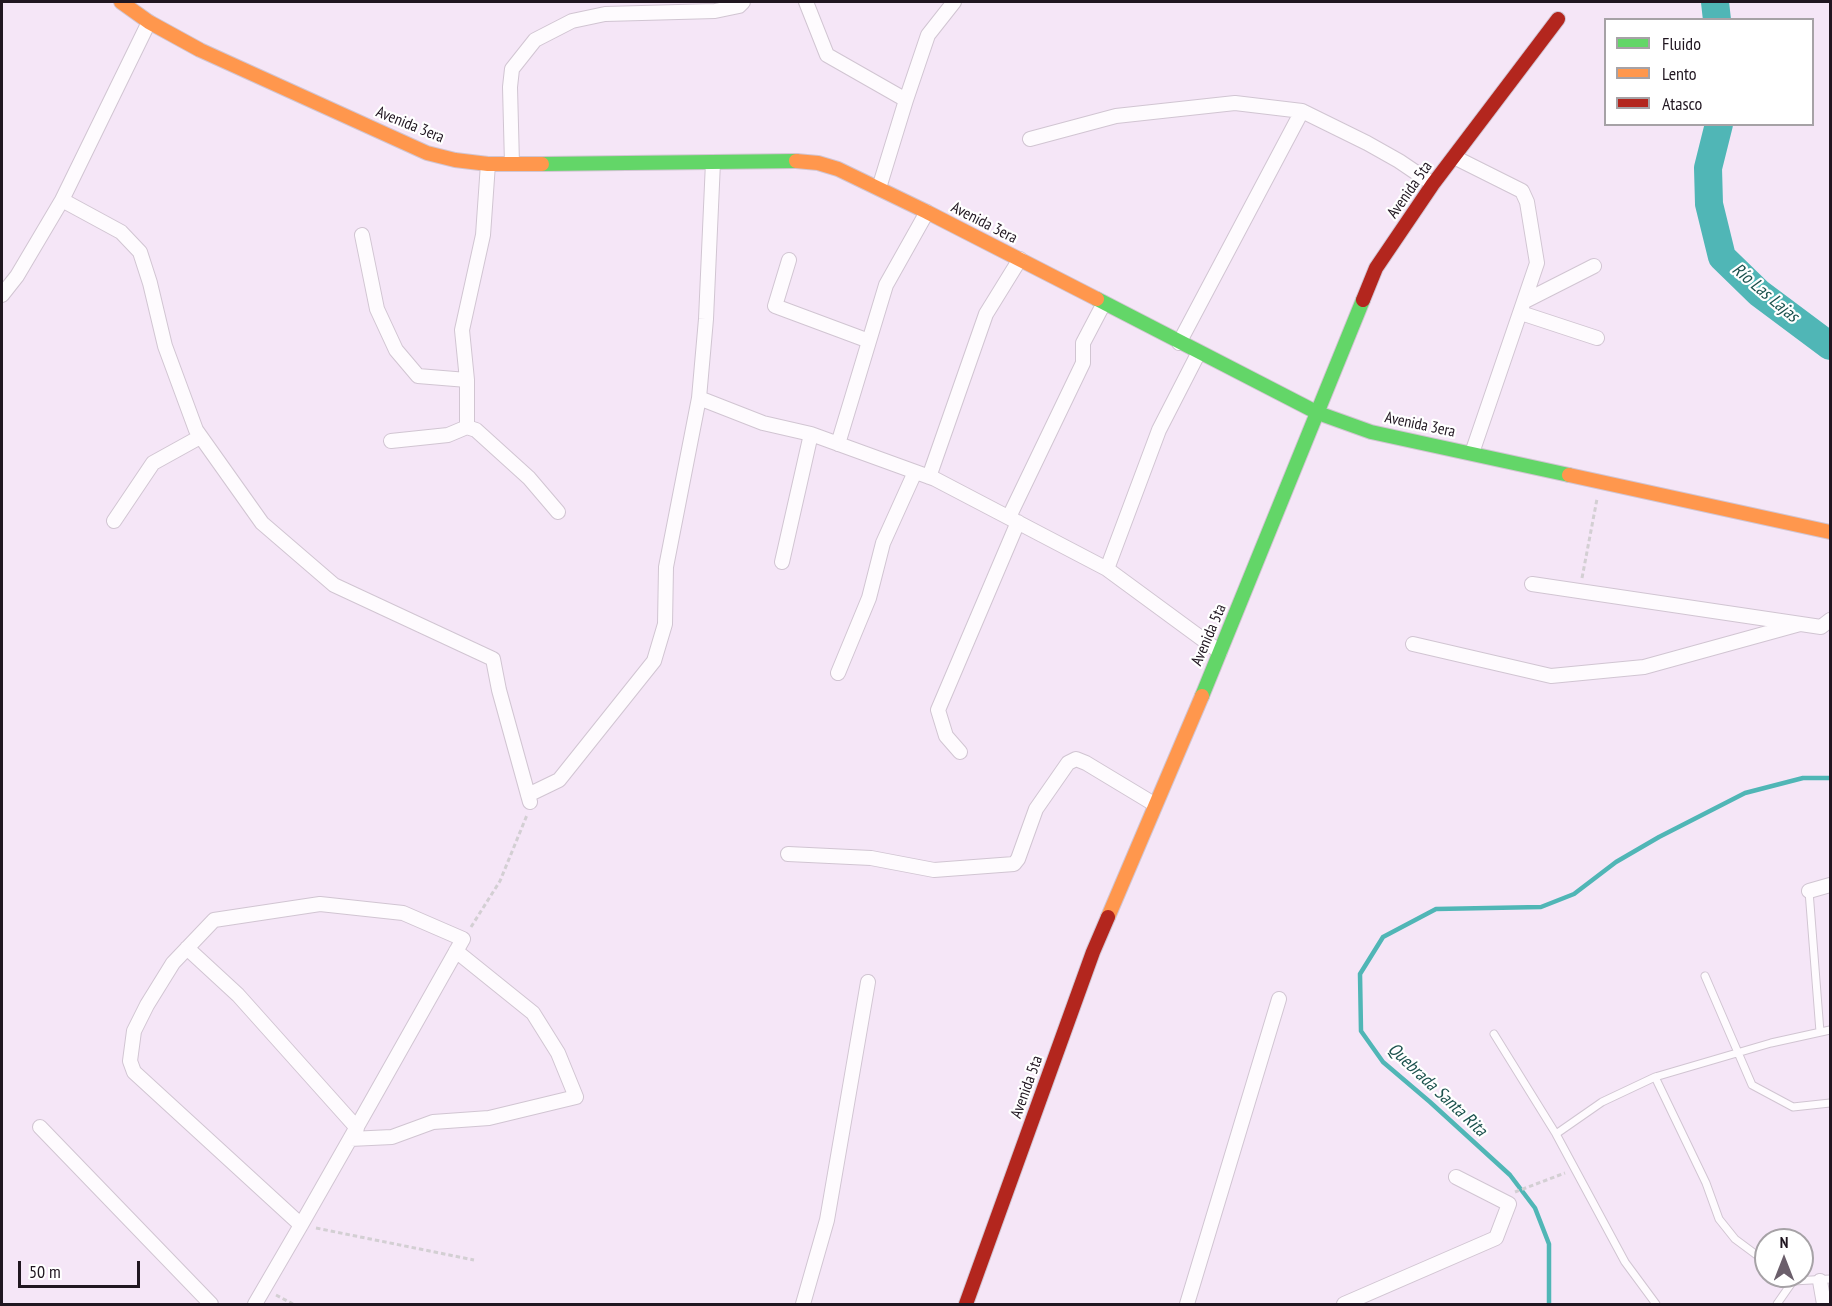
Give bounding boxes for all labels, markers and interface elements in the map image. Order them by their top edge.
legend [1604,18,1814,126]
text: Fluido [1662,32,1701,55]
text: Lento [1662,62,1697,85]
text: Atasco [1662,92,1702,115]
street label: Avenida 3era [373,103,447,147]
street label: Avenida 5ta [1383,158,1437,222]
street label: Avenida 3era [948,198,1020,248]
water label: Río Las Lajas [1727,259,1803,327]
street label: Avenida 3era [1383,408,1457,442]
street label: Avenida 5ta [1187,601,1231,669]
water label: Quebrada Santa Rita [1383,1039,1491,1141]
street label: Avenida 5ta [1007,1053,1047,1121]
north arrow [1754,1228,1814,1288]
text: N [1780,1232,1788,1252]
scale bar [21,1249,142,1287]
text: 50 m [29,1260,61,1283]

